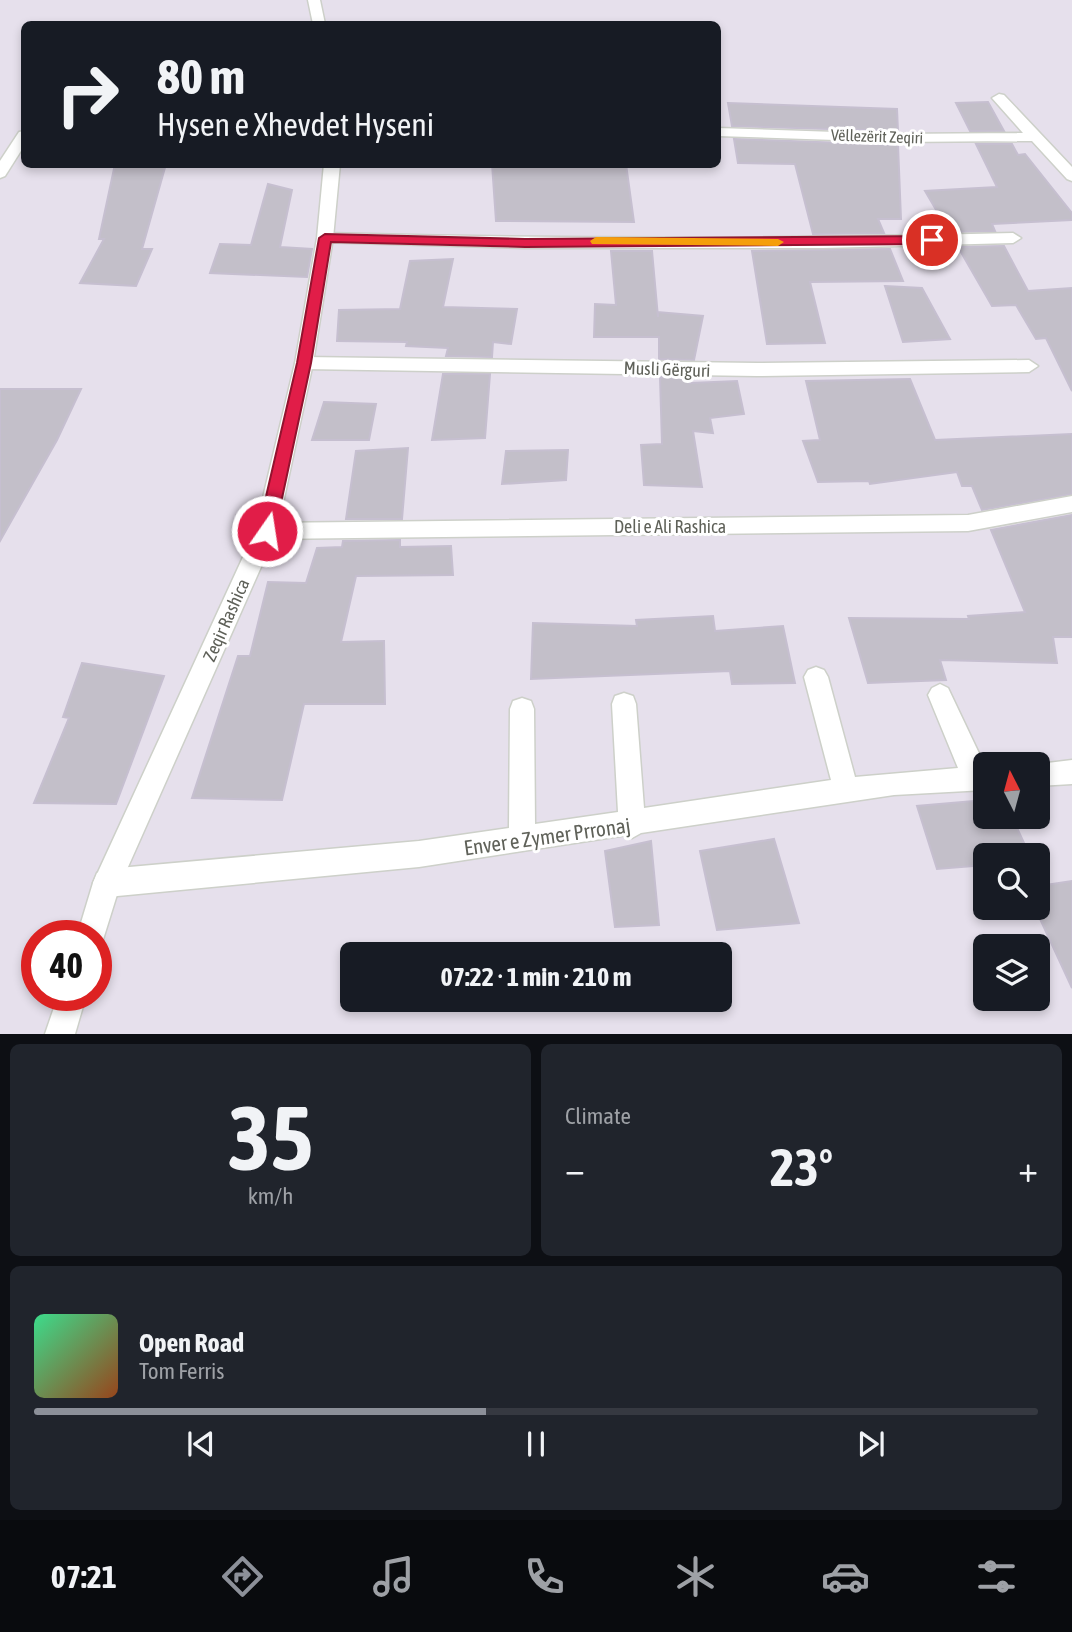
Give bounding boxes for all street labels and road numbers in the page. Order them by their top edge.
street label: Vëllezërit Zeqiri [831,125,923,148]
street label: Musli Gërguri [623,357,711,381]
street label: Deli e Ali Rashica [614,516,726,537]
street label: Zeqir Rashica [198,575,254,665]
street label: Enver e Zymer Prronaj [462,812,632,860]

